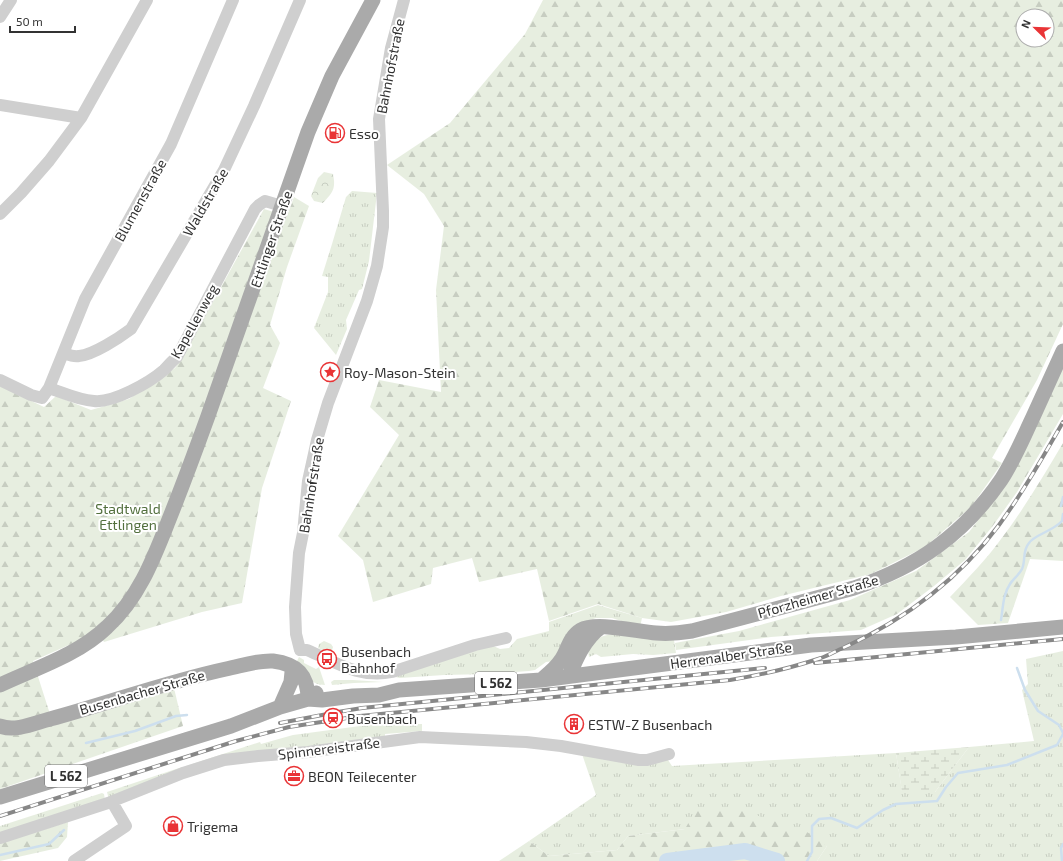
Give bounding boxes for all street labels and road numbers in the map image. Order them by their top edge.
street label: Bahnhofstraße [372,17,408,115]
street label: Blumenstraße [110,156,170,244]
street label: Waldstraße [179,165,231,239]
street label: Ettlinger Straße [246,188,296,290]
street label: Kapellenweg [167,281,221,361]
street label: Bahnhofstraße [295,436,327,534]
street label: Pforzheimer Straße [756,571,880,621]
street label: Herrenalber Straße [669,638,793,672]
street label: Busenbacher Straße [77,666,207,718]
road number: L 562 [475,672,517,694]
street label: Spinnereistraße [277,733,381,763]
road number: L 562 [45,765,87,787]

